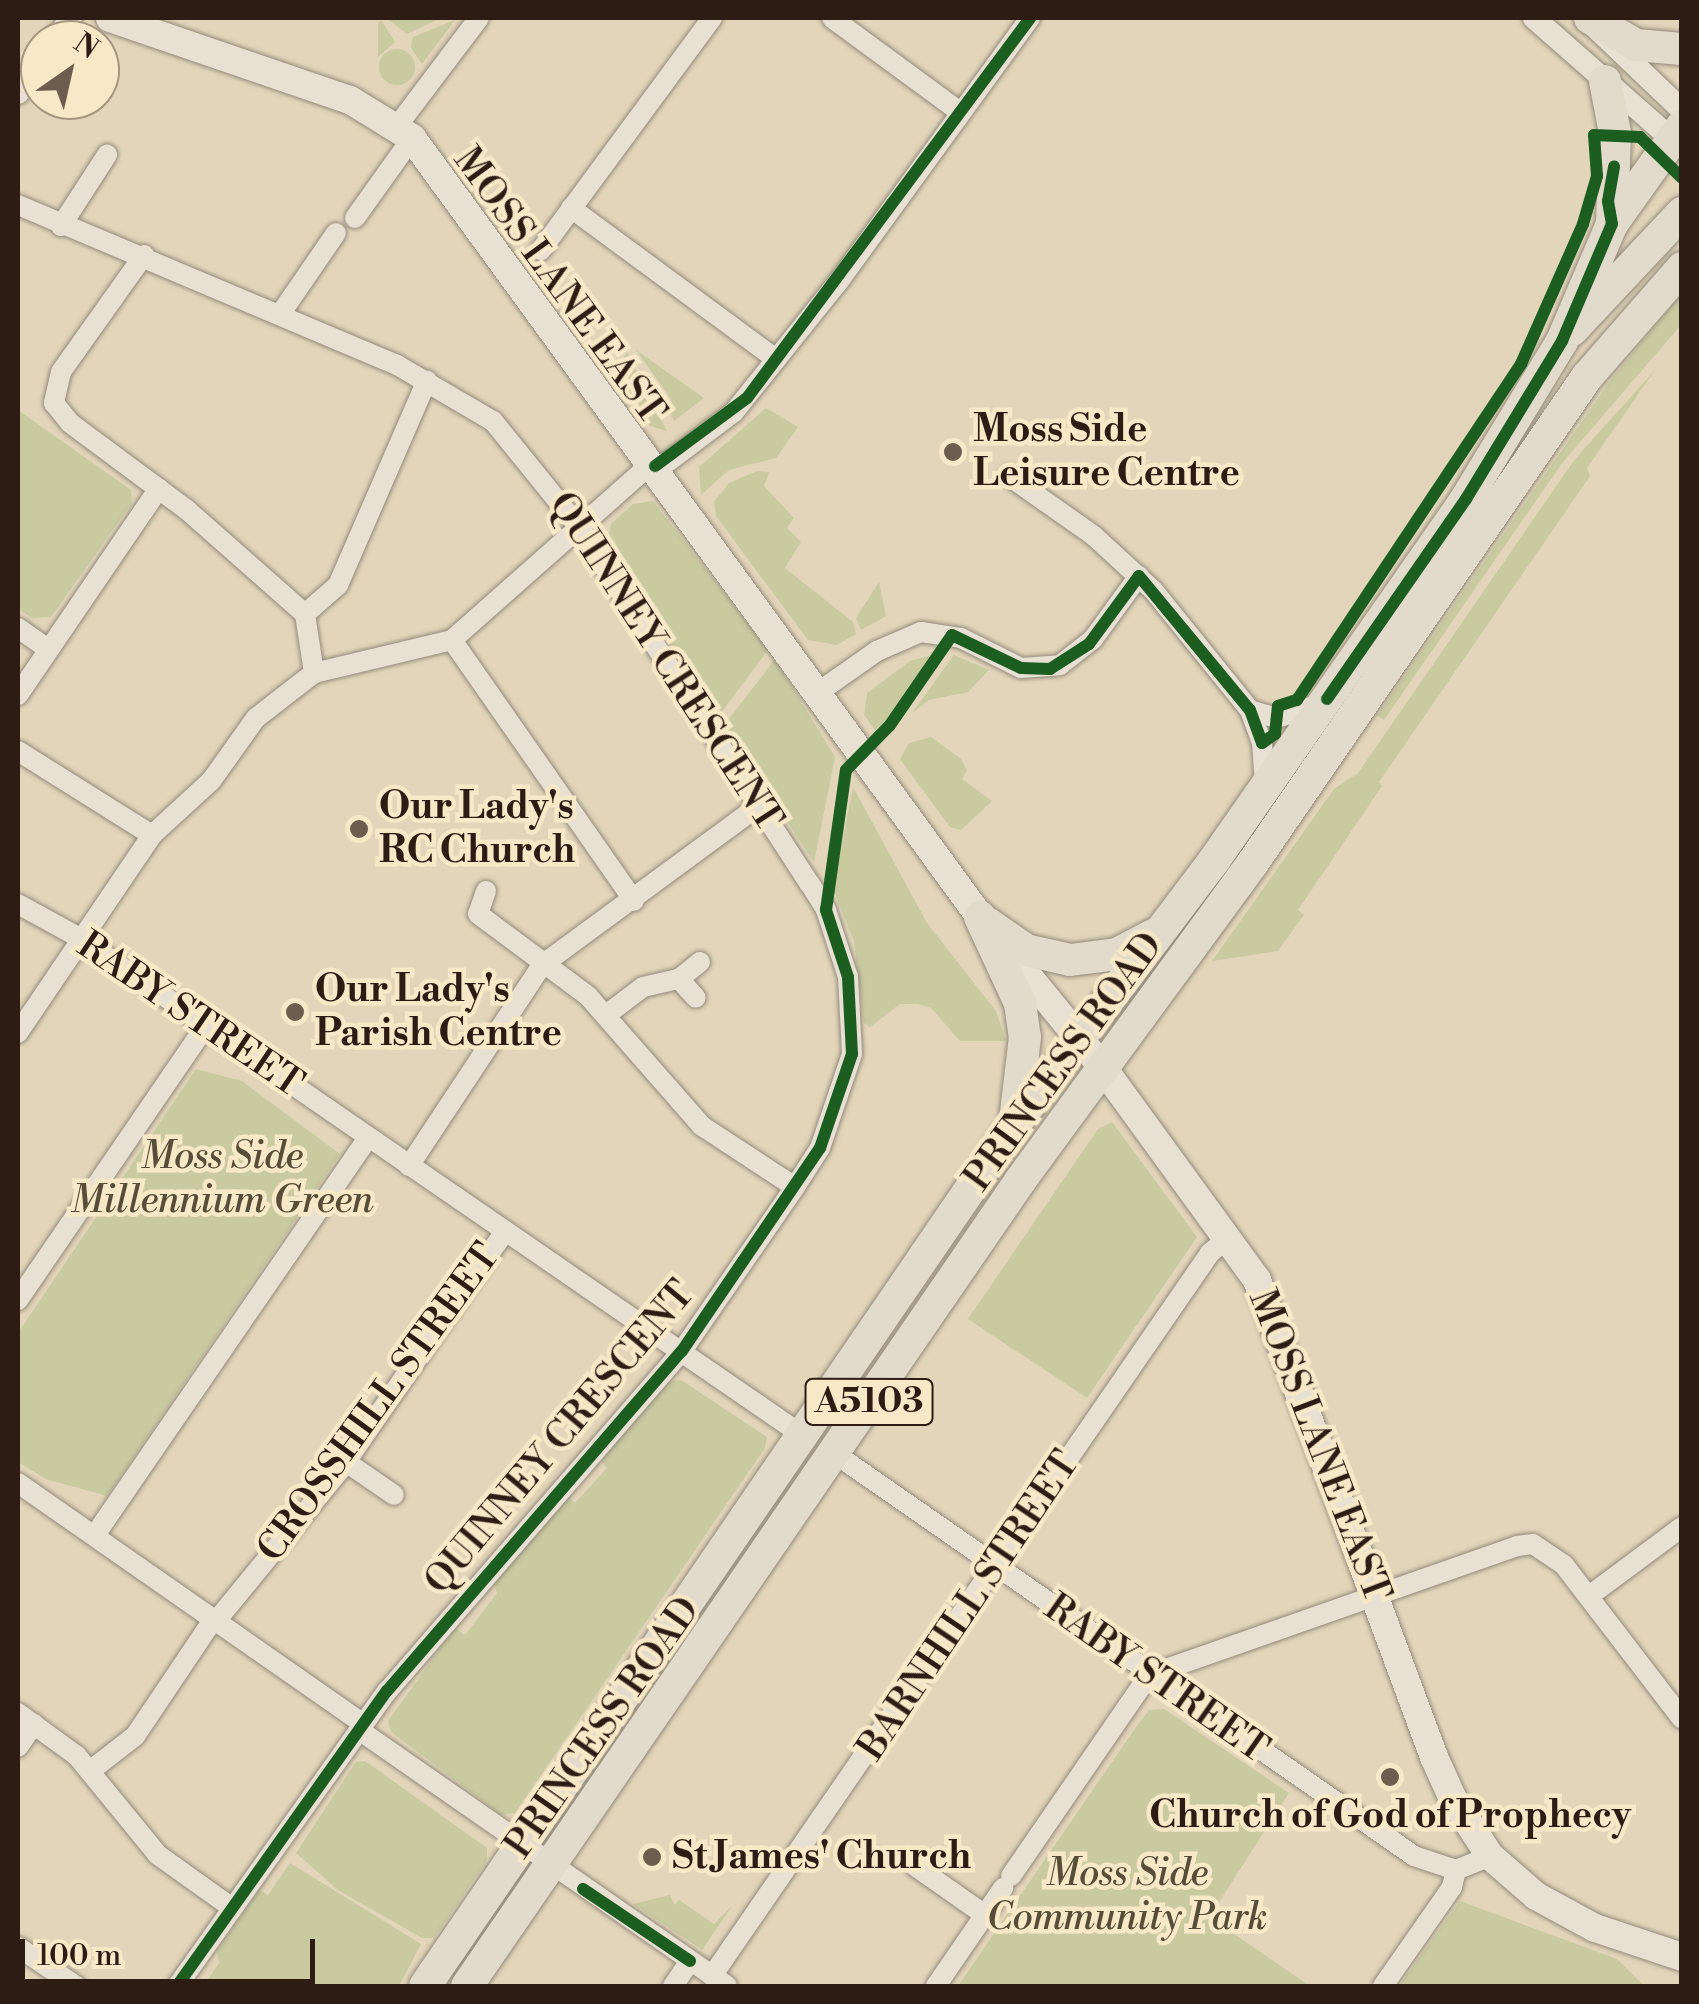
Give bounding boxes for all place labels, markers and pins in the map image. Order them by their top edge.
place label: Moss Side Leisure Centre [973,407,1240,496]
marker: Moss Side Leisure Centre [942,441,964,463]
place label: Our Lady's RC Church [379,784,575,874]
marker: Our Lady's RC Church [348,818,370,840]
place label: Our Lady's Parish Centre [315,967,562,1056]
marker: Our Lady's Parish Centre [284,1001,306,1023]
marker: Church of God of Prophecy [1379,1766,1401,1788]
place label: Church of God of Prophecy [1149,1793,1631,1839]
place label: St James' Church [672,1834,971,1880]
marker: St James' Church [641,1846,663,1868]

